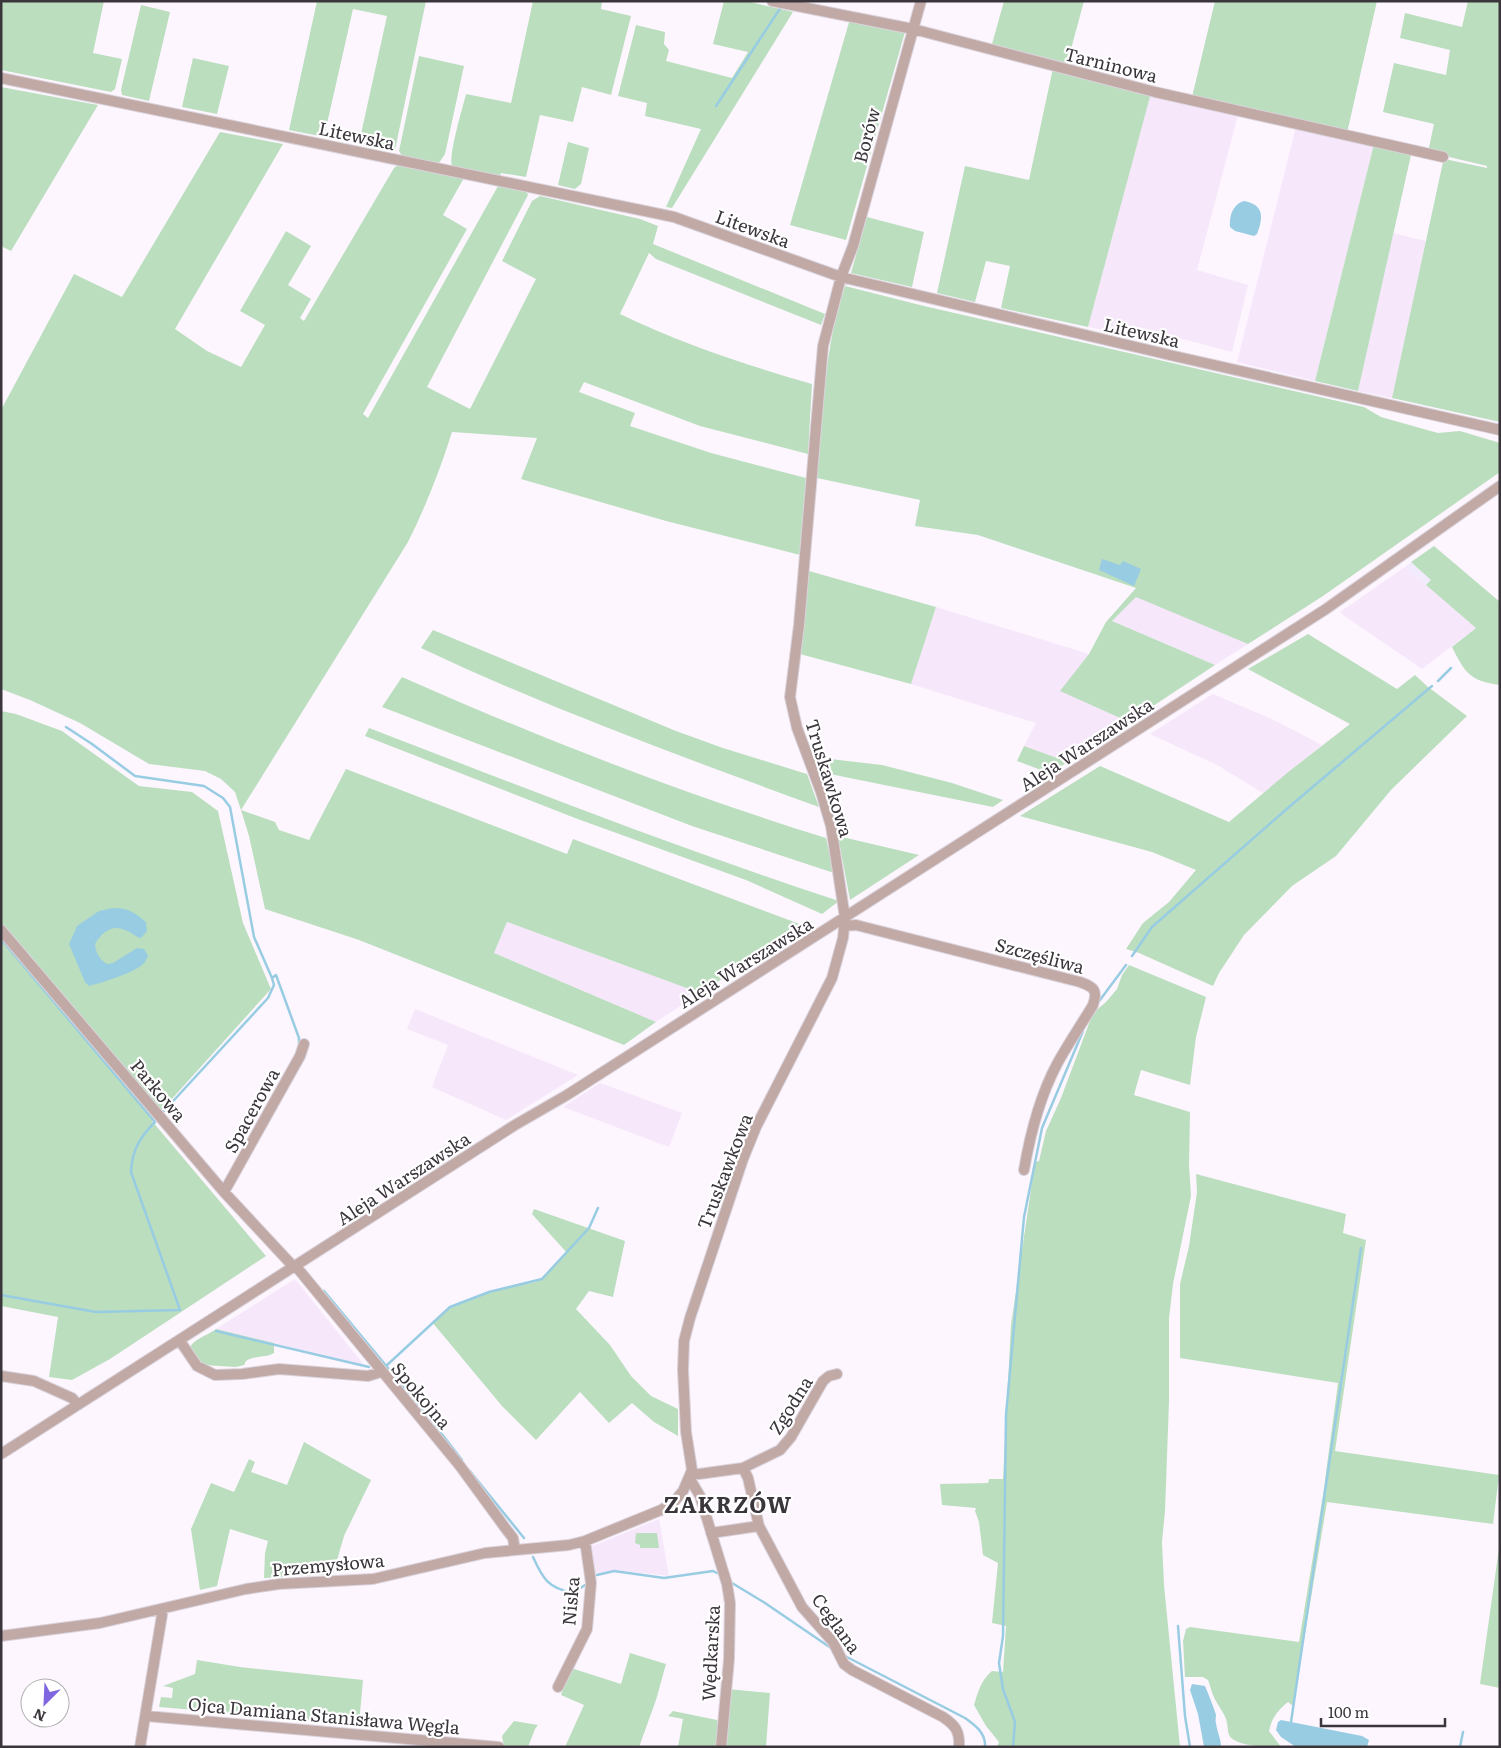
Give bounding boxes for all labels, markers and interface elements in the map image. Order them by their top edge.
street label: Tarninowa [1062,39,1161,89]
street label: Borów [846,104,886,166]
street label: Litewska [316,114,398,156]
street label: Litewska [712,202,794,254]
street label: Litewska [1101,310,1183,354]
street label: Aleja Warszawska [1014,690,1158,797]
street label: Truskawkowa [799,716,861,841]
street label: Aleja Warszawska [672,909,818,1014]
street label: Szczęśliwa [993,930,1088,980]
street label: Parkowa [125,1053,194,1128]
street label: Spacerowa [217,1062,286,1157]
street label: Truskawkowa [690,1109,759,1233]
street label: Aleja Warszawska [331,1124,475,1231]
street label: Spokojna [386,1355,458,1435]
street label: Zgodna [761,1370,819,1440]
district label: ZAKRZÓW [664,1487,792,1520]
street label: Przemysłowa [270,1546,386,1582]
street label: Niska [554,1575,586,1627]
street label: Ceglana [806,1587,868,1659]
street label: Wędkarska [694,1604,726,1702]
north arrow [20,1678,70,1728]
street label: Ojca Damiana Stanisława Węgla [187,1690,461,1740]
scale bar [1321,1696,1445,1728]
text: 100 m [1328,1700,1369,1723]
text: N [30,1704,49,1727]

